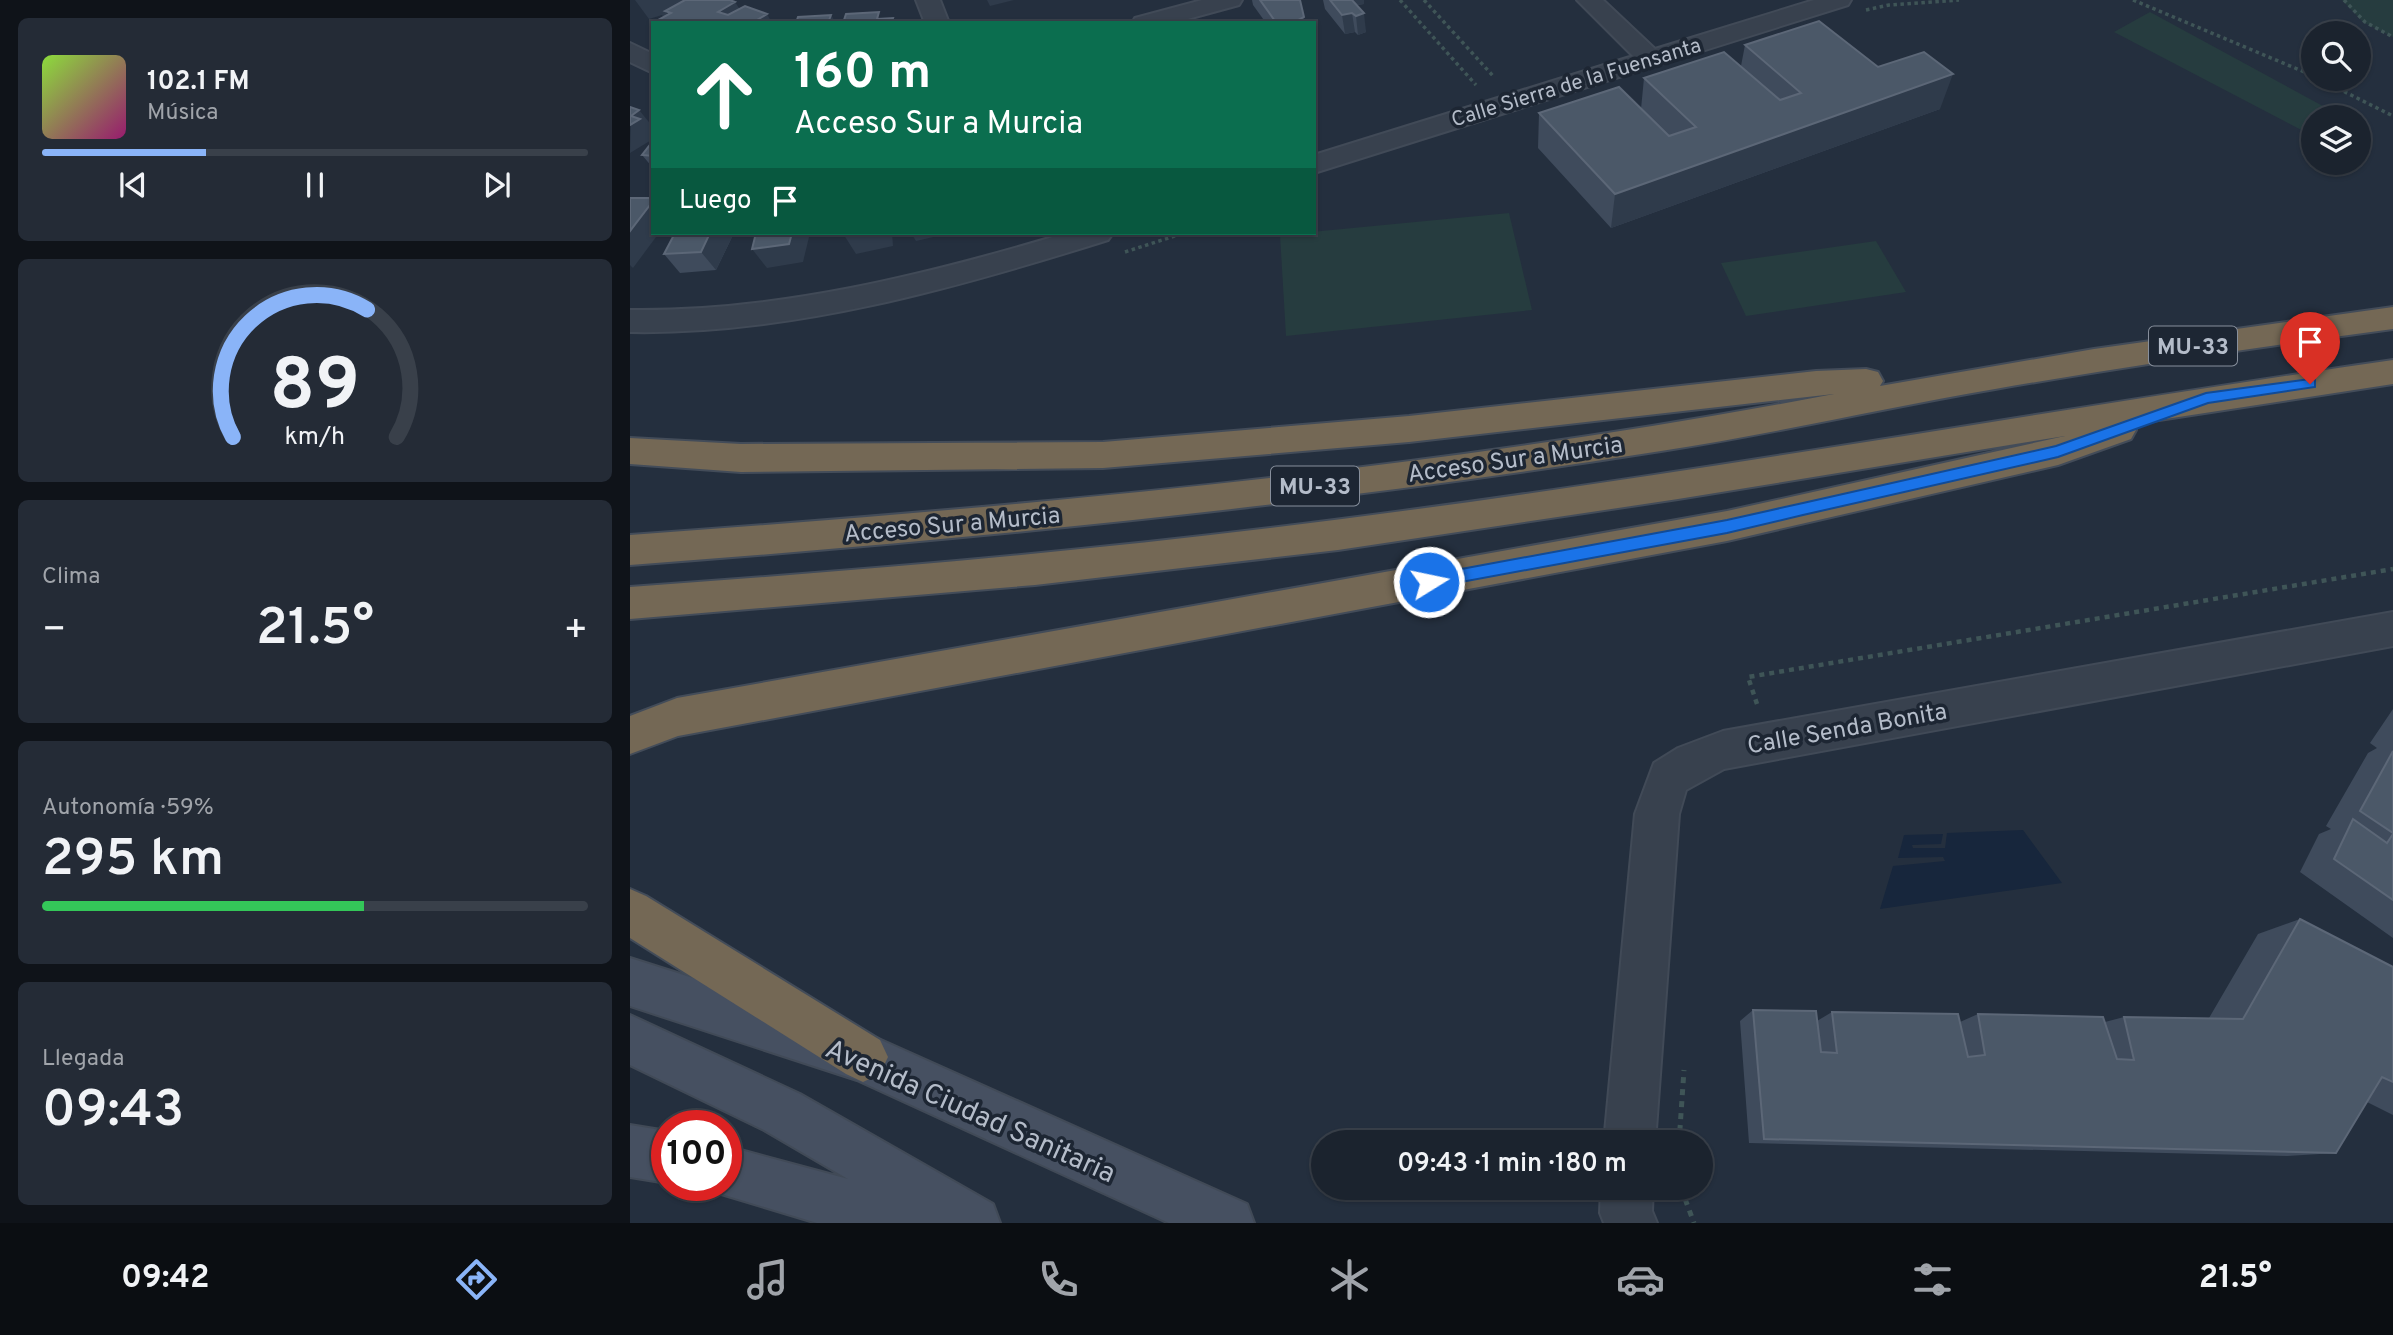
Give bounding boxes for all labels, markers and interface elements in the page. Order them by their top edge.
map controls [2301,21,2371,175]
button: search [2301,21,2371,91]
street label: Calle Sierra de la Fuensanta [1448,33,1705,134]
text: 160 m [794,44,931,106]
icon: ahead [679,49,770,140]
text: 102.1 FM [147,66,250,99]
text: Música [147,99,218,128]
text: Acceso Sur a Murcia [794,105,1083,145]
button: layers [2301,105,2371,175]
icon: previous [114,166,152,204]
icon: pause [296,166,334,204]
icon: next [478,166,516,204]
icon: arrive [766,182,804,220]
text: Luego [679,185,752,218]
pin [2280,312,2340,384]
icon: arrive [2291,323,2329,361]
road number: MU-33 [2149,326,2237,366]
text: 89 [270,343,360,435]
text: km/h [285,421,345,453]
street label: Acceso Sur a Murcia [1406,431,1625,491]
road number: MU-33 [1271,466,1359,506]
street label: Acceso Sur a Murcia [843,502,1062,550]
position arrow [1392,545,1466,619]
text: Clima [42,563,100,592]
text: 21.5° [256,597,374,663]
text: − [42,607,67,656]
text: + [563,607,588,656]
street label: Calle Senda Bonita [1745,698,1950,762]
text: Autonomía · 59% [42,794,214,823]
text: 295 km [42,828,224,894]
street label: Avenida Ciudad Sanitaria [819,1032,1120,1193]
text: Llegada [42,1045,124,1074]
text: 09:43 [42,1079,184,1145]
speed limit sign: 100 [651,1110,742,1201]
text: 09:43 · 1 min · 180 m [1397,1148,1627,1181]
icon: directions [452,1255,501,1304]
icon: music [743,1255,792,1304]
icon: phone [1034,1255,1083,1304]
icon: climate [1325,1255,1374,1304]
icon: car [1616,1255,1665,1304]
icon: filters [1908,1255,1957,1304]
text: 09:42 [121,1259,210,1299]
text: 21.5° [2199,1259,2272,1299]

